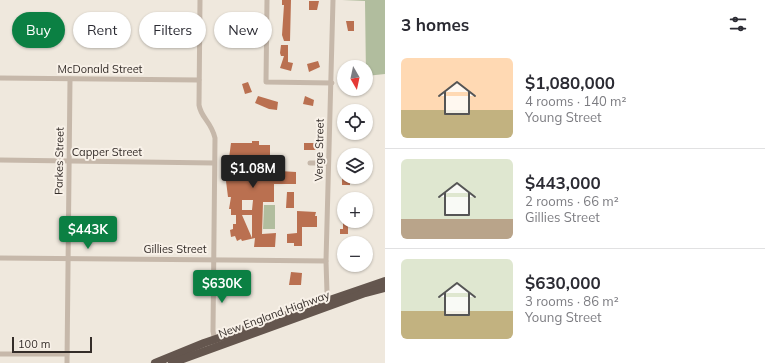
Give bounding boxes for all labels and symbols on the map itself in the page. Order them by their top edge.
north arrow [337,60,373,96]
street label: McDonald Street [58,62,143,76]
street label: Verge Street [311,118,327,182]
street label: Parkes Street [51,127,67,195]
street label: Capper Street [72,145,142,159]
pin: $1.08M [220,155,286,189]
pin: $443K [60,216,116,250]
street label: Gillies Street [143,242,207,256]
pin: $630K [194,270,250,304]
street label: New England Highway [217,287,332,341]
scale bar [12,335,92,354]

